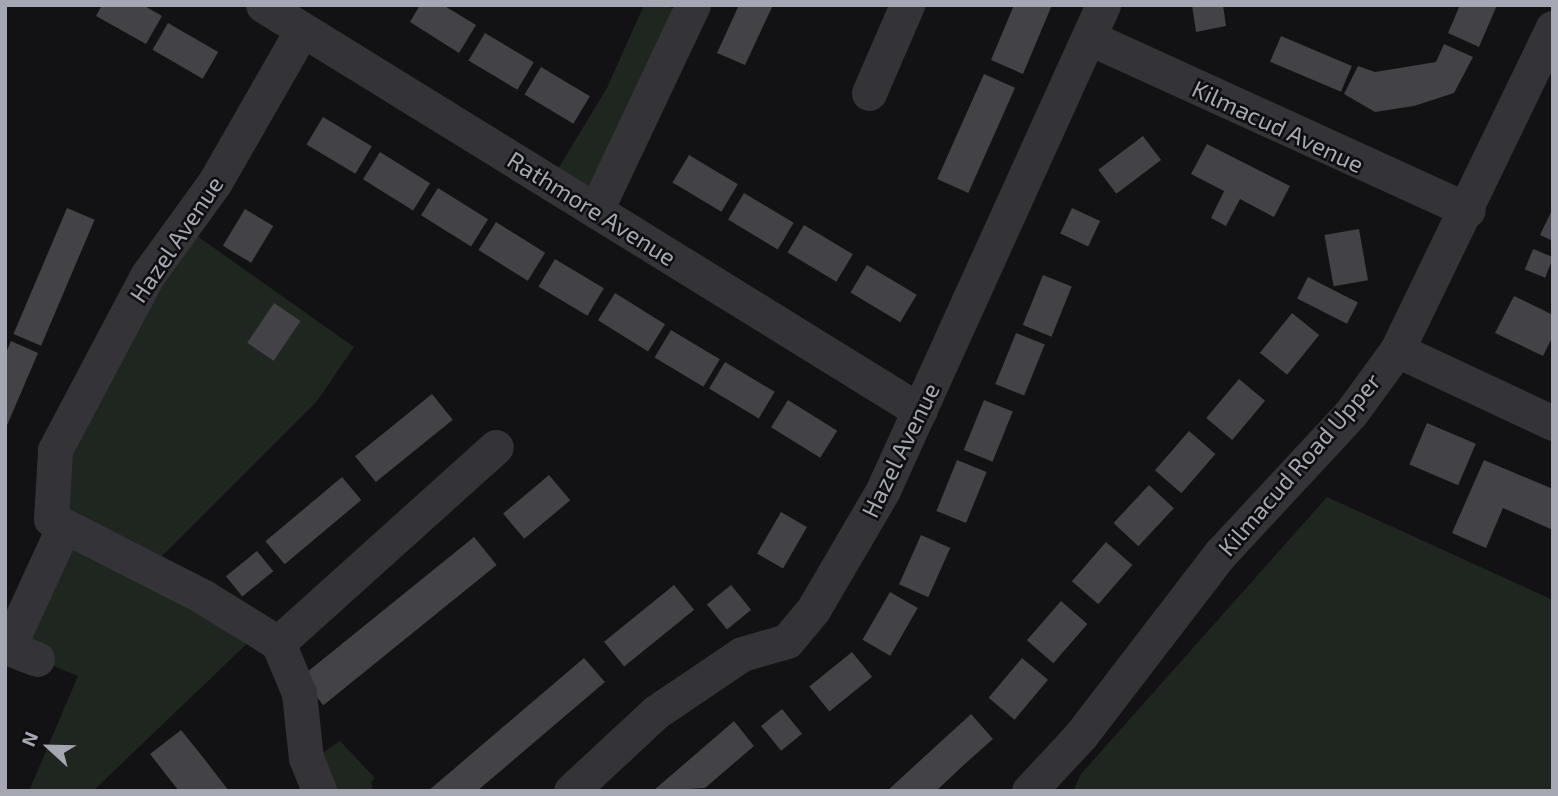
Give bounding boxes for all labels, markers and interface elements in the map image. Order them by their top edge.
street label: Kilmacud Avenue [1187,74,1369,178]
street label: Rathmore Avenue [502,144,682,272]
street label: Hazel Avenue [123,170,229,308]
street label: Kilmacud Road Upper [1212,367,1386,561]
street label: Hazel Avenue [855,378,945,522]
north arrow [14,712,84,782]
text: N [16,728,42,750]

